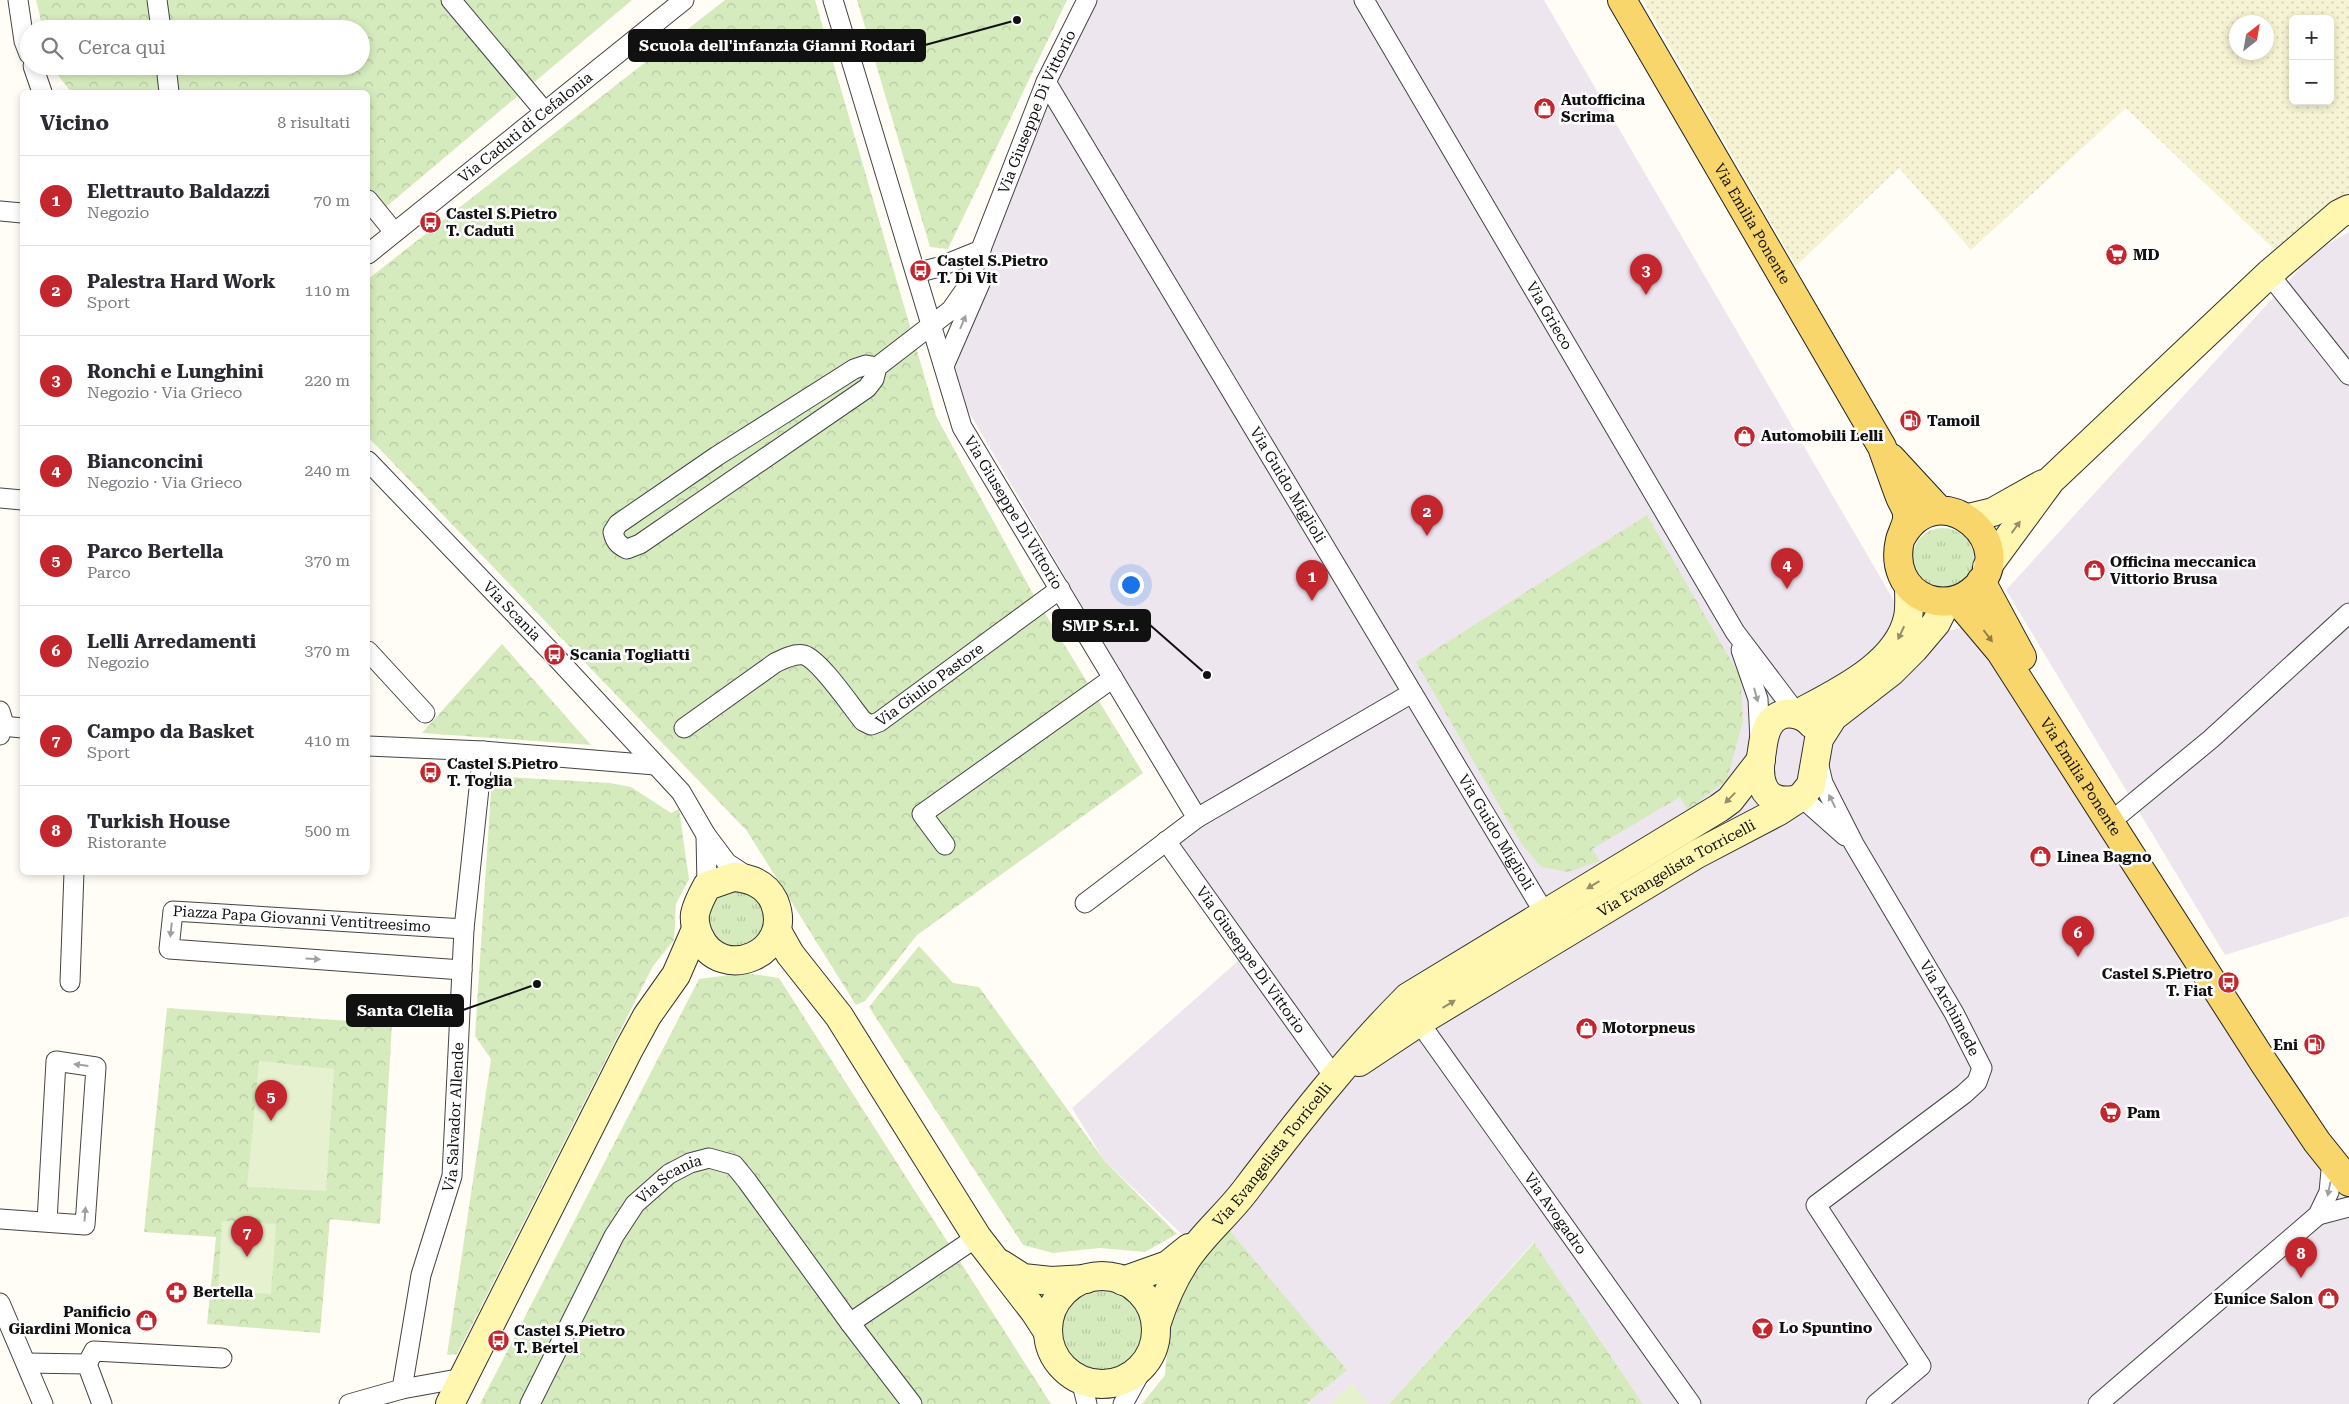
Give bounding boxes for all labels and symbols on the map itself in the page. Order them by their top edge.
north arrow [2229,15,2274,60]
street label: Via Giuseppe Di Vittorio [994,27,1080,196]
callout: Scuola dell'infanzia Gianni Rodari [629,30,925,61]
text: Scuola dell'infanzia Gianni Rodari [639,36,916,55]
street label: Via Caduti di Cefalonia [455,68,596,187]
place label: Autofficina Scrima [1561,91,1645,126]
shop icon: Autofficina Scrima [1533,97,1557,121]
street label: Via Emilia Ponente [1710,160,1794,287]
place label: Castel S.Pietro T. Caduti [446,205,558,240]
bus stop icon: Castel S.Pietro T. Caduti [418,211,442,235]
supermarket icon: MD [2105,243,2129,267]
place label: MD [2133,246,2160,264]
place label: Castel S.Pietro T. Di Vit [937,252,1049,287]
pin: 3 [1630,254,1662,295]
bus stop icon: Castel S.Pietro T. Di Vit [909,258,933,282]
street label: Via Grieco [1522,278,1576,353]
one-way arrow [960,315,968,329]
fuel station icon: Tamoil [1899,409,1923,433]
place label: Tamoil [1927,412,1980,430]
street label: Via Guido Miglioli [1246,424,1329,546]
shop icon: Automobili Lelli [1733,424,1757,448]
place label: Automobili Lelli [1761,427,1883,445]
street label: Via Giuseppe Di Vittorio [960,433,1067,593]
pin: 2 [1411,495,1443,536]
one-way arrow [2011,521,2021,534]
pin: 4 [1771,548,1803,589]
place label: Officina meccanica Vittorio Brusa [2110,553,2256,588]
shop icon: Officina meccanica Vittorio Brusa [2082,559,2106,583]
pin: 1 [1296,560,1328,601]
your location [1118,572,1144,598]
street label: Via Scania [479,577,545,645]
callout: SMP S.r.l. [1053,610,1150,641]
text: SMP S.r.l. [1062,616,1140,635]
one-way arrow [1896,626,1904,640]
one-way arrow [1983,630,1994,643]
street label: Via Giulio Pastore [872,639,987,730]
bus stop icon: Scania Togliatti [542,643,566,667]
place label: Scania Togliatti [570,646,690,664]
one-way arrow [1752,687,1760,702]
street label: Via Emilia Ponente [2036,714,2125,839]
place label: Castel S.Pietro T. Toglia [447,755,559,790]
bus stop icon: Castel S.Pietro T. Toglia [419,761,443,785]
street label: Via Guido Miglioli [1454,771,1538,894]
one-way arrow [1724,792,1736,804]
one-way arrow [1828,794,1836,808]
street label: Via Evangelista Torricelli [1594,816,1759,921]
shop icon: Linea Bagno [2029,845,2053,869]
place label: Linea Bagno [2057,848,2152,866]
one-way arrow [1587,880,1600,889]
street label: Via Giuseppe Di Vittorio [1192,883,1309,1037]
street label: Piazza Papa Giovanni Ventitreesimo [172,902,431,936]
pin: 6 [2062,916,2094,957]
one-way arrow [167,923,175,939]
one-way arrow [305,956,321,964]
street label: Via Archimede [1916,957,1983,1059]
place label: Castel S.Pietro T. Fiat [2102,965,2213,1000]
bus stop icon: Castel S.Pietro T. Fiat [2217,971,2241,995]
callout: Santa Clelia [347,995,463,1026]
one-way arrow [1443,999,1456,1008]
text: Santa Clelia [357,1001,454,1020]
shop icon: Motorpneus [1574,1016,1598,1040]
place label: Motorpneus [1602,1019,1695,1037]
fuel station icon: Eni [2302,1033,2326,1057]
place label: Eni [2273,1036,2298,1054]
street label: Via Salvador Allende [438,1042,467,1194]
one-way arrow [73,1061,89,1069]
street label: Via Evangelista Torricelli [1209,1079,1335,1230]
pin: 5 [255,1080,287,1121]
supermarket icon: Pam [2099,1101,2123,1125]
place label: Pam [2127,1104,2161,1122]
street label: Via Scania [633,1151,704,1207]
street label: Via Avogadro [1520,1169,1590,1258]
one-way arrow [2325,1181,2333,1196]
one-way arrow [82,1206,90,1222]
pin: 7 [231,1216,263,1257]
pin: 8 [2285,1237,2317,1278]
pharmacy icon: Bertella [165,1280,189,1304]
place label: Bertella [193,1283,253,1301]
shop icon: Eunice Salon [2317,1287,2341,1311]
place label: Eunice Salon [2214,1290,2313,1308]
place label: Panificio Giardini Monica [9,1303,131,1338]
shop icon: Panificio Giardini Monica [135,1309,159,1333]
bar icon: Lo Spuntino [1751,1316,1775,1340]
place label: Lo Spuntino [1779,1319,1873,1337]
place label: Castel S.Pietro T. Bertel [514,1322,626,1357]
bus stop icon: Castel S.Pietro T. Bertel [486,1328,510,1352]

